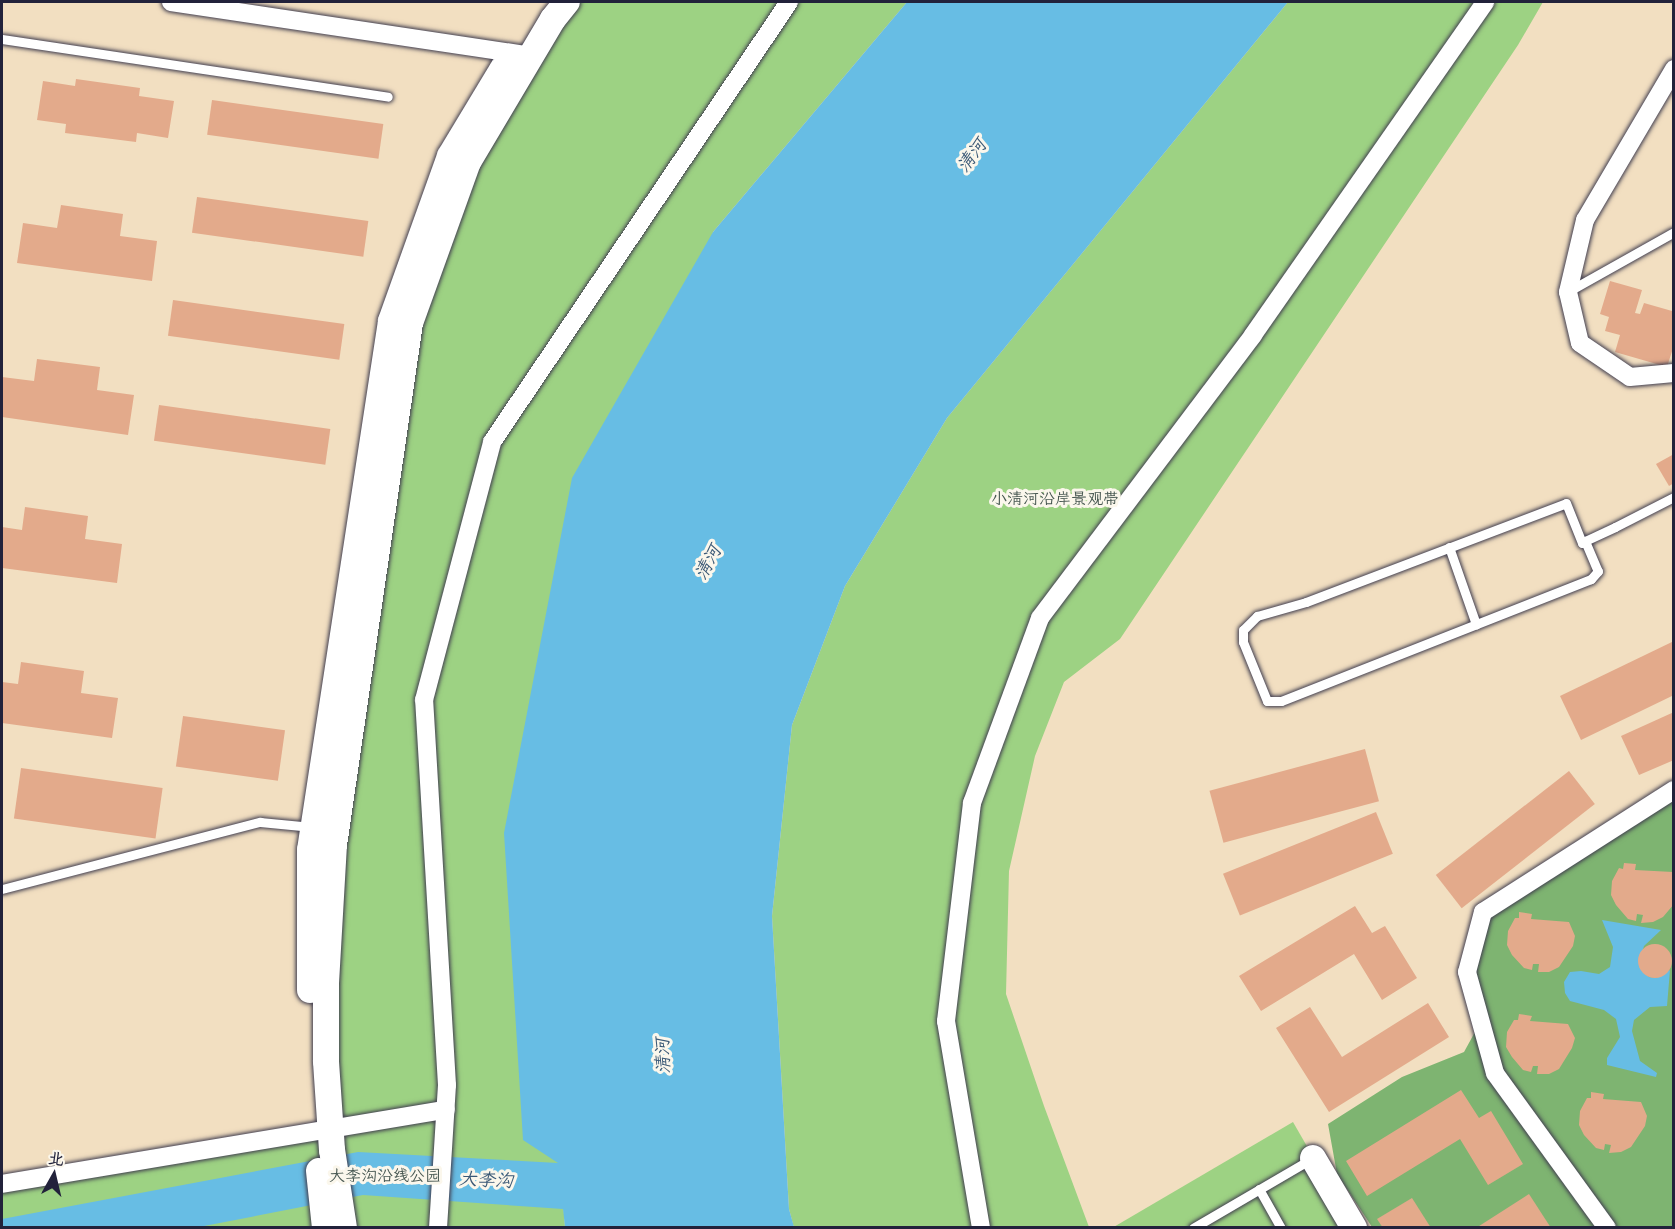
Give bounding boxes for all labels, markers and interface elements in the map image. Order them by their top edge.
water label: 清河 [952,134,990,176]
park label: 小清河沿岸景观带 [991,487,1119,507]
water label: 清河 [689,541,725,583]
water label: 清河 [650,1037,674,1075]
text: 北 [47,1144,66,1170]
north arrow [24,1145,84,1205]
park label: 大李沟沿线公园 [329,1164,441,1184]
water label: 大李沟 [458,1167,514,1191]

